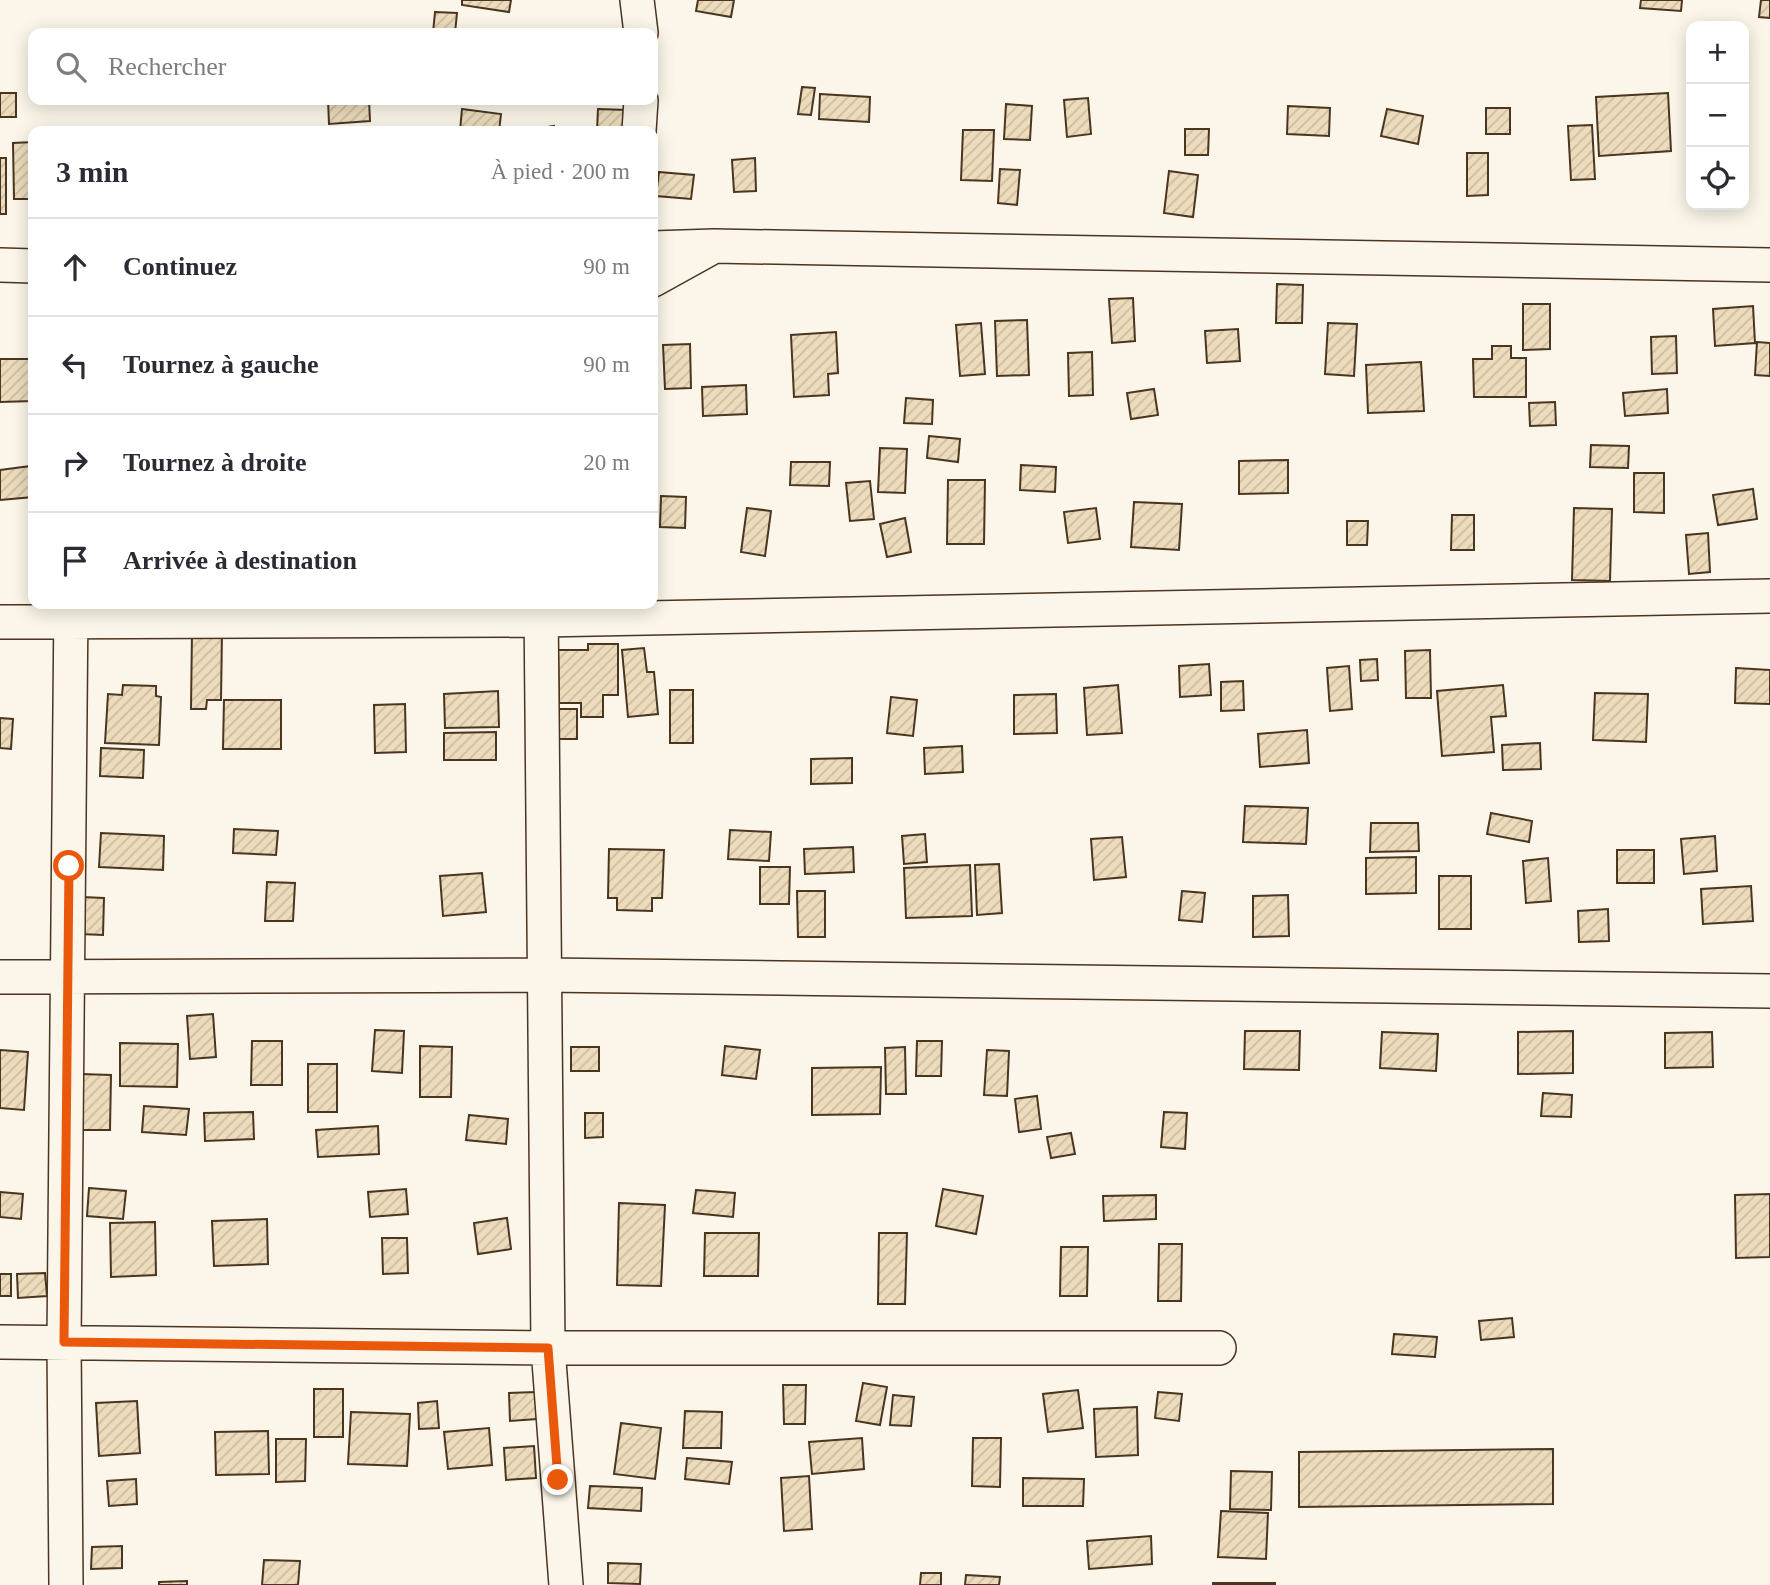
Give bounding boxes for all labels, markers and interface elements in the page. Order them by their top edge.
map controls [1686,21,1749,210]
button: + [1686,21,1749,84]
search box [28,28,658,105]
icon: search [52,48,90,86]
text: Rechercher [108,52,226,81]
button: − [1686,84,1749,147]
button: locate [1686,147,1749,210]
text: 3 min [56,155,129,188]
text: À pied · 200 m [491,159,630,184]
icon: ahead [56,248,94,286]
text: Continuez [123,252,237,281]
text: 90 m [583,254,630,279]
icon: left [56,346,94,384]
text: Tournez à gauche [123,350,319,379]
text: 90 m [583,352,630,377]
icon: right [56,444,94,482]
text: Tournez à droite [123,448,306,477]
text: 20 m [583,450,630,475]
icon: arrive [56,542,94,580]
text: Arrivée à destination [123,546,357,575]
route start [53,850,84,881]
route end [542,1464,573,1495]

